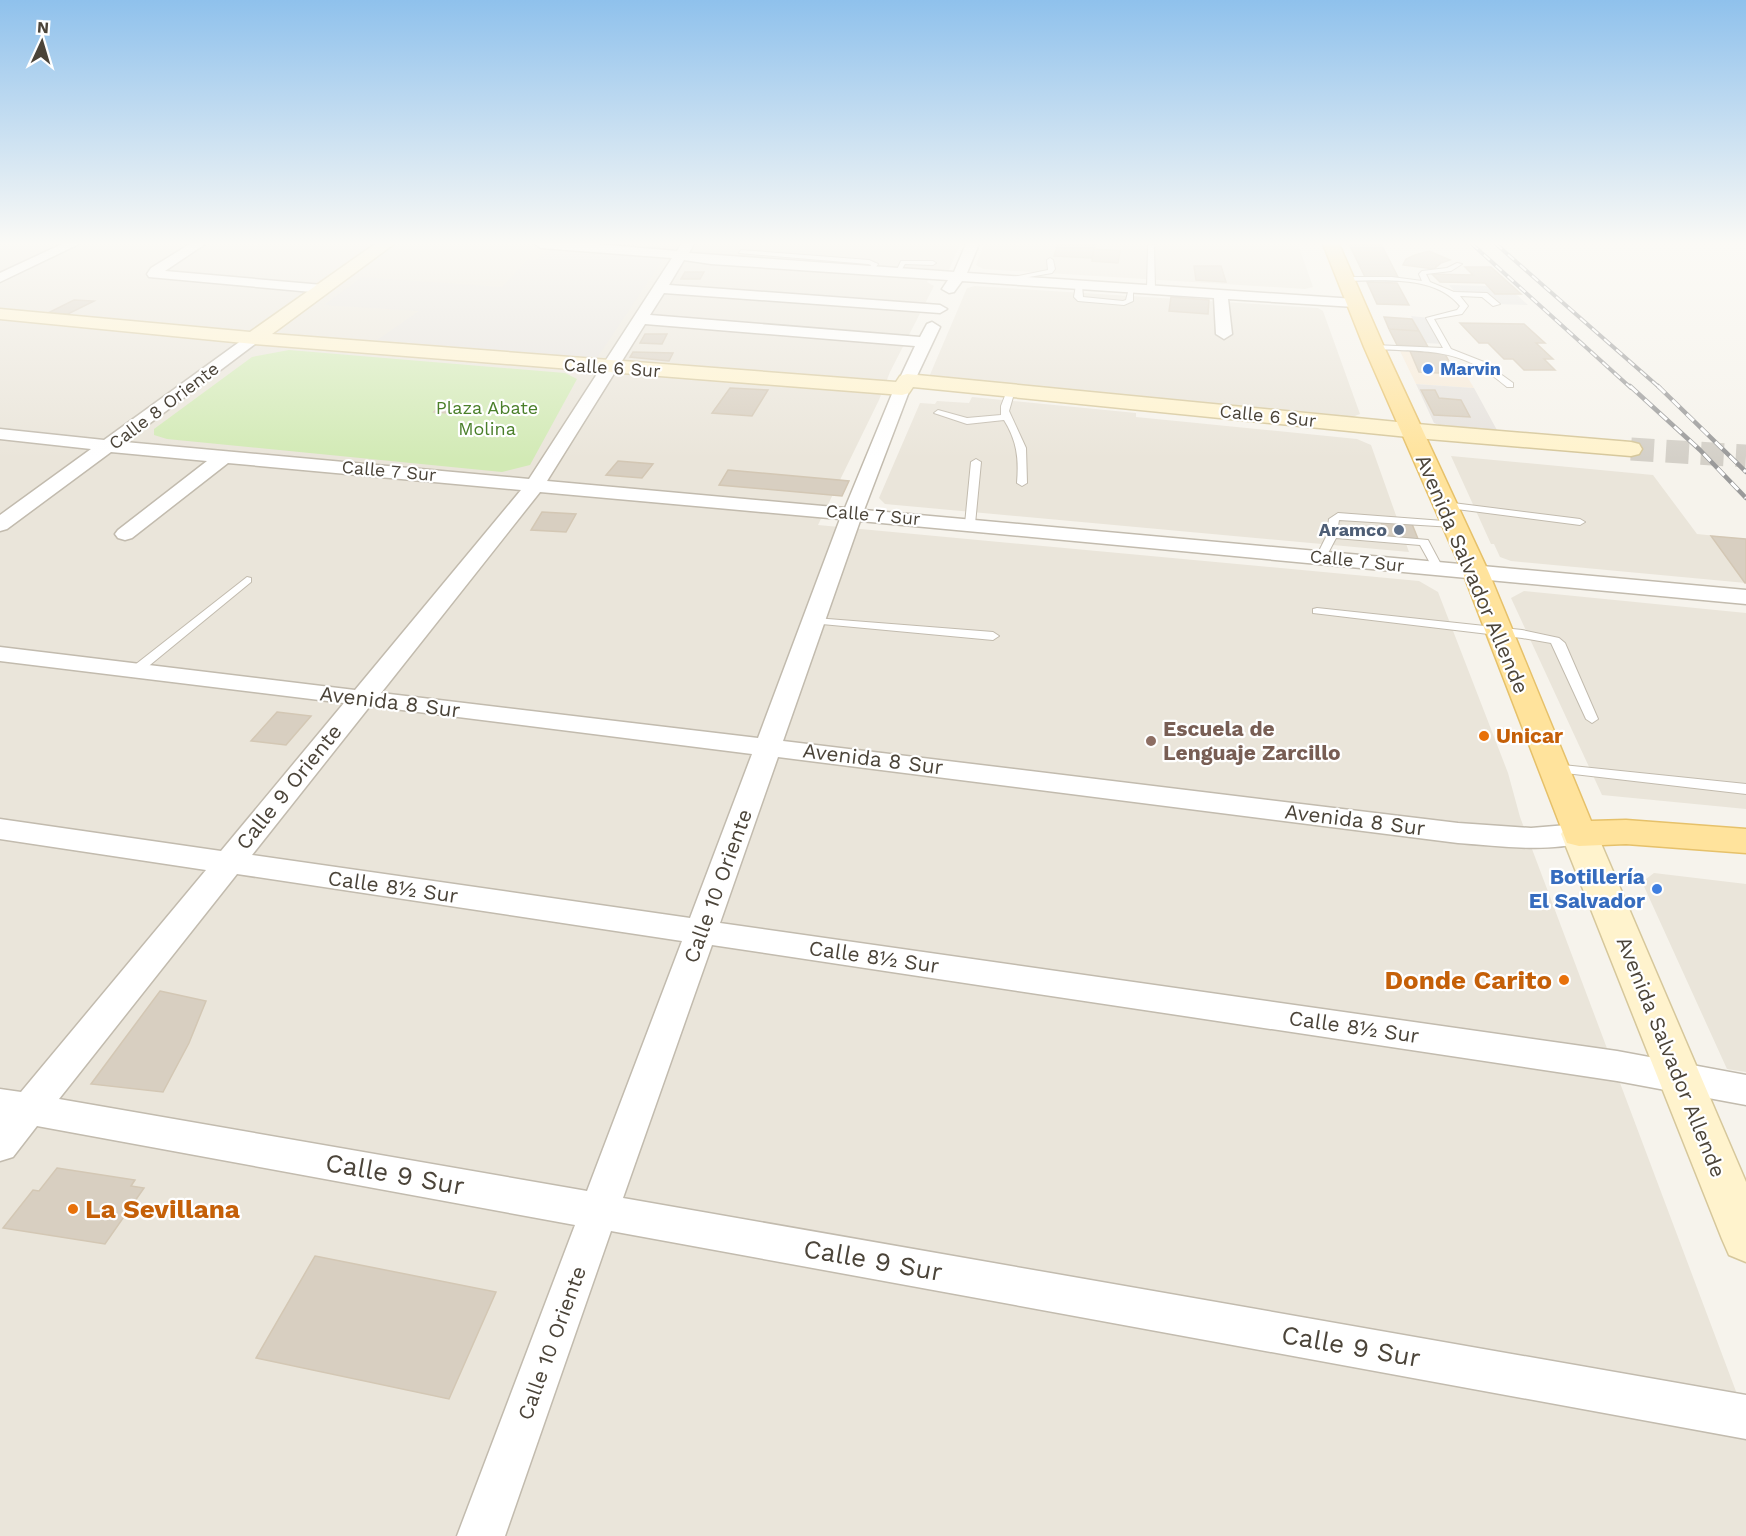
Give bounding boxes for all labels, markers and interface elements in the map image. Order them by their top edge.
north arrow [12,12,72,72]
text: N [36,18,50,37]
street label: Calle 6 Sur [563,354,661,381]
street label: Calle 8 Oriente [105,357,223,454]
place label: Marvin [1440,358,1501,379]
marker: Marvin [1421,362,1435,376]
park label: Plaza Abate Molina [436,397,538,439]
street label: Calle 6 Sur [1219,400,1317,431]
street label: Avenida Salvador Allende [1411,450,1534,697]
street label: Calle 7 Sur [341,456,437,485]
street label: Calle 7 Sur [825,500,921,529]
place label: Aramco [1319,519,1387,540]
marker: Aramco [1392,523,1406,537]
street label: Calle 7 Sur [1309,545,1405,576]
street label: Avenida 8 Sur [318,680,462,723]
place label: Escuela de Lenguaje Zarcillo [1163,716,1341,765]
street label: Calle 9 Oriente [230,719,347,854]
place label: Unicar [1496,723,1563,748]
marker: Unicar [1477,729,1491,743]
marker: Escuela de Lenguaje Zarcillo [1144,734,1158,748]
street label: Avenida 8 Sur [801,737,945,780]
street label: Avenida 8 Sur [1283,798,1427,841]
street label: Calle 10 Oriente [678,805,757,966]
place label: Botillería El Salvador [1529,864,1646,913]
street label: Calle 8½ Sur [326,865,460,908]
marker: Botillería El Salvador [1650,882,1664,896]
street label: Avenida Salvador Allende [1612,933,1731,1181]
street label: Calle 8½ Sur [807,935,941,978]
place label: Donde Carito [1384,965,1552,995]
marker: Donde Carito [1557,973,1571,987]
street label: Calle 8½ Sur [1287,1005,1421,1048]
street label: Calle 9 Sur [323,1147,467,1201]
place label: La Sevillana [85,1194,240,1224]
marker: La Sevillana [66,1202,80,1216]
street label: Calle 9 Sur [801,1233,945,1287]
street label: Calle 10 Oriente [512,1262,591,1423]
street label: Calle 9 Sur [1279,1319,1423,1373]

